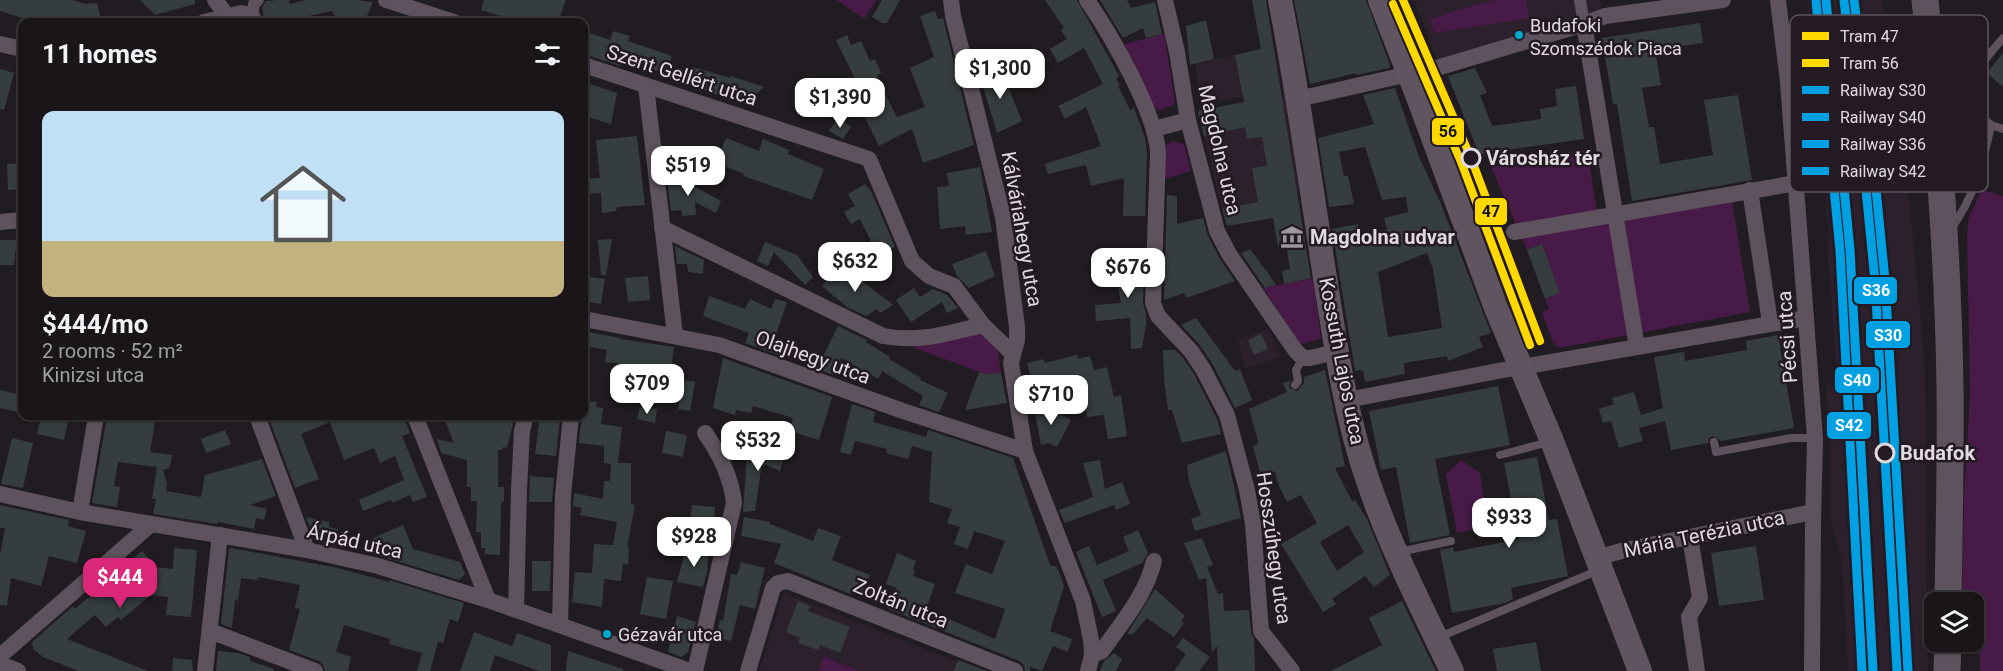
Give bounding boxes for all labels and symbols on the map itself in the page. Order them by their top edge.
place label: Budafoki Szomszédok Piaca [1530,15,1682,59]
legend [1790,15,1988,192]
text: Tram 47 [1840,27,1899,46]
marker: Budafoki Szomszédok Piaca [1513,29,1525,41]
street label: Szent Gellért utca [604,39,760,111]
pin: $1,300 [951,49,1049,100]
text: Tram 56 [1840,54,1899,73]
pin: $1,390 [791,78,889,129]
text: Railway S30 [1840,81,1926,100]
street label: Magdolna utca [1193,83,1247,217]
text: Railway S40 [1840,108,1926,127]
line badge: 56 [1431,117,1465,146]
text: 56 [1439,122,1457,141]
text: Railway S36 [1840,135,1926,154]
pin: $519 [652,146,724,197]
place label: Városház tér [1486,146,1601,170]
marker: Városház tér [1461,148,1481,168]
street label: Kálváriahegy utca [997,149,1047,309]
text: Railway S42 [1840,162,1926,181]
line badge: 47 [1474,197,1508,226]
text: 47 [1482,202,1500,221]
museum icon: Magdolna udvar [1279,224,1305,250]
place label: Magdolna udvar [1310,225,1456,249]
pin: $632 [819,242,891,293]
pin: $676 [1092,248,1164,299]
street label: Kossuth Lajos utca [1314,275,1370,447]
line badge: S36 [1853,276,1898,305]
text: S36 [1862,281,1890,300]
street label: Pécsi utca [1772,290,1802,384]
line badge: S30 [1865,320,1911,349]
street label: Olajhegy utca [752,325,874,389]
text: S30 [1874,326,1902,345]
pin: $709 [611,364,683,415]
line badge: S40 [1834,366,1880,394]
text: S40 [1843,371,1871,390]
pin: $710 [1015,375,1087,426]
line badge: S42 [1826,411,1872,440]
text: S42 [1835,416,1863,435]
pin: $532 [722,421,794,472]
place label: Budafok [1900,441,1975,465]
marker: Budafok [1875,443,1895,463]
street label: Hosszúhegy utca [1251,470,1297,626]
pin: $933 [1473,498,1545,549]
street label: Mária Terézia utca [1621,505,1787,563]
pin: $928 [658,517,730,568]
street label: Árpád utca [305,518,405,564]
pin: $444 [84,558,156,609]
street label: Zoltán utca [850,573,952,633]
place label: Gézavár utca [618,624,722,645]
marker: Gézavár utca [601,628,613,640]

